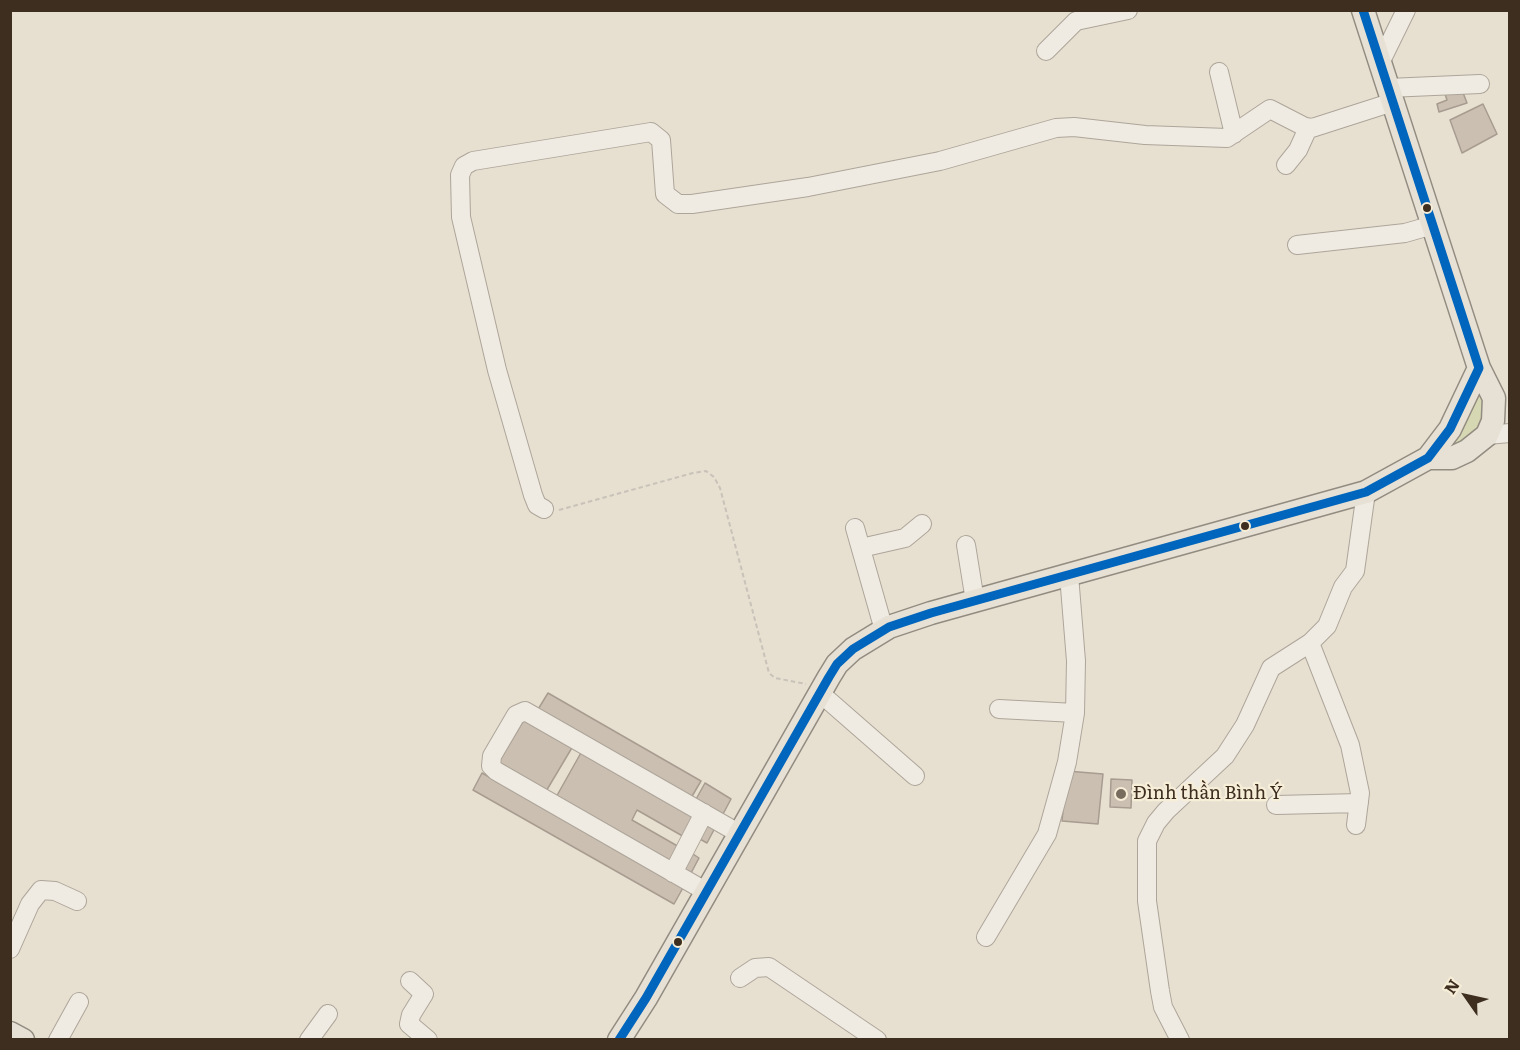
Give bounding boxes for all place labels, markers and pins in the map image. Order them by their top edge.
unlabelled marker [1421,202,1433,214]
unlabelled marker [1239,520,1251,532]
place label: Đình thần Bình Ý [1133,783,1283,805]
marker: Đình thần Bình Ý [1114,787,1128,801]
unlabelled marker [672,936,684,948]

